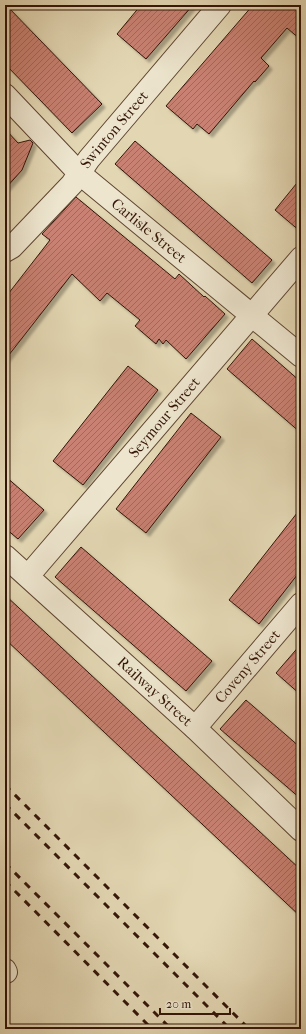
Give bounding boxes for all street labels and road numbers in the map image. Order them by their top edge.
street label: Swinton Street [76,87,153,172]
street label: Carlisle Street [108,194,190,267]
street label: Seymour Street [125,373,204,461]
street label: Coveny Street [211,625,285,707]
street label: Railway Street [113,653,196,731]

